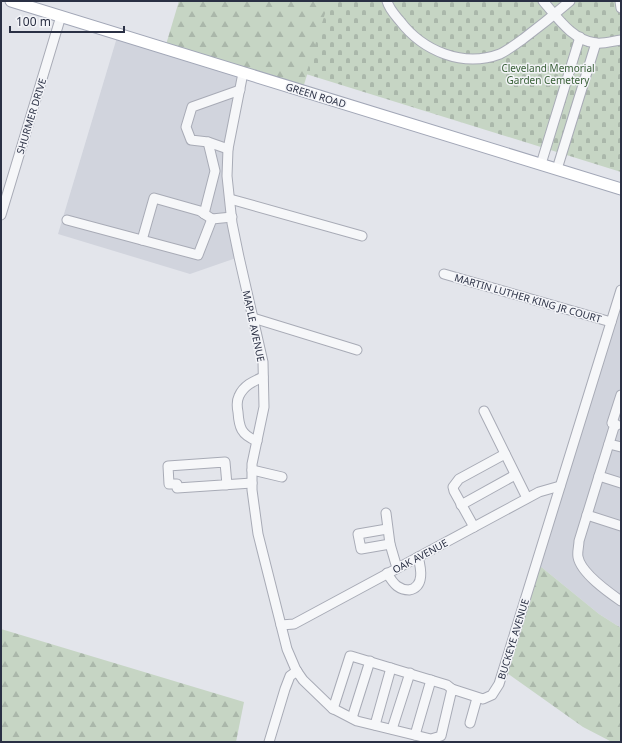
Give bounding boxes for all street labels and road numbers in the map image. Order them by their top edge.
street label: SHURMER DRIVE [13,76,49,156]
street label: GREEN ROAD [284,79,348,111]
street label: MARTIN LUTHER KING JR COURT [453,270,604,326]
street label: MAPLE AVENUE [240,289,268,363]
street label: OAK AVENUE [390,536,450,576]
street label: BUCKEYE AVENUE [494,597,532,681]

